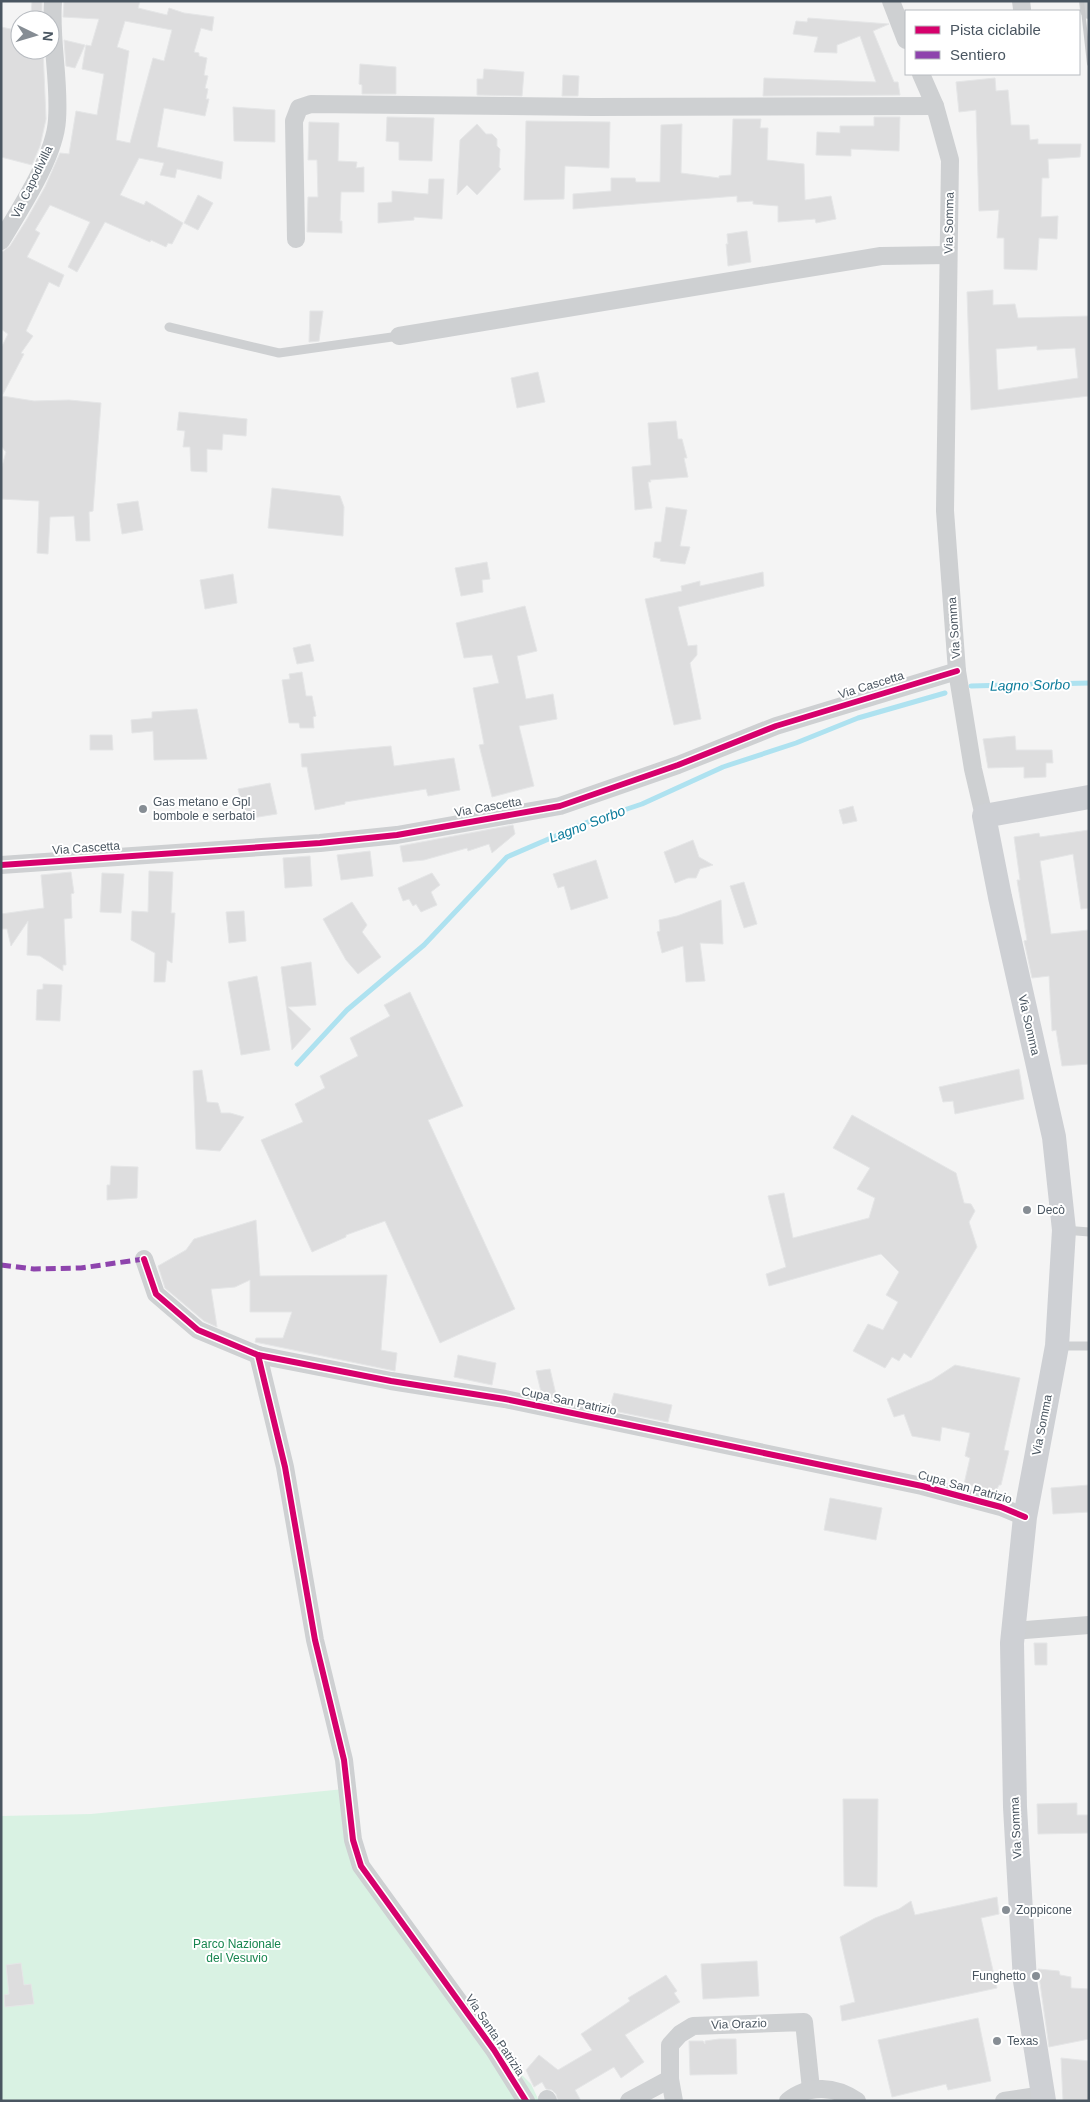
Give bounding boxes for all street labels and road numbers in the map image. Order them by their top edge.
street label: Via Capodivilla [8,143,56,221]
street label: Via Somma [941,192,957,254]
street label: Via Somma [945,596,963,659]
street label: Via Cascetta [837,668,906,702]
street label: Via Cascetta [453,794,523,820]
street label: Via Cascetta [52,839,121,857]
street label: Via Somma [1015,993,1043,1057]
street label: Cupa San Patrizio [520,1384,618,1418]
street label: Via Somma [1029,1393,1055,1457]
street label: Cupa San Patrizio [916,1468,1014,1506]
street label: Via Somma [1007,1796,1025,1859]
street label: Via Santa Patrizia [463,1992,528,2079]
street label: Via Orazio [711,2016,767,2032]

